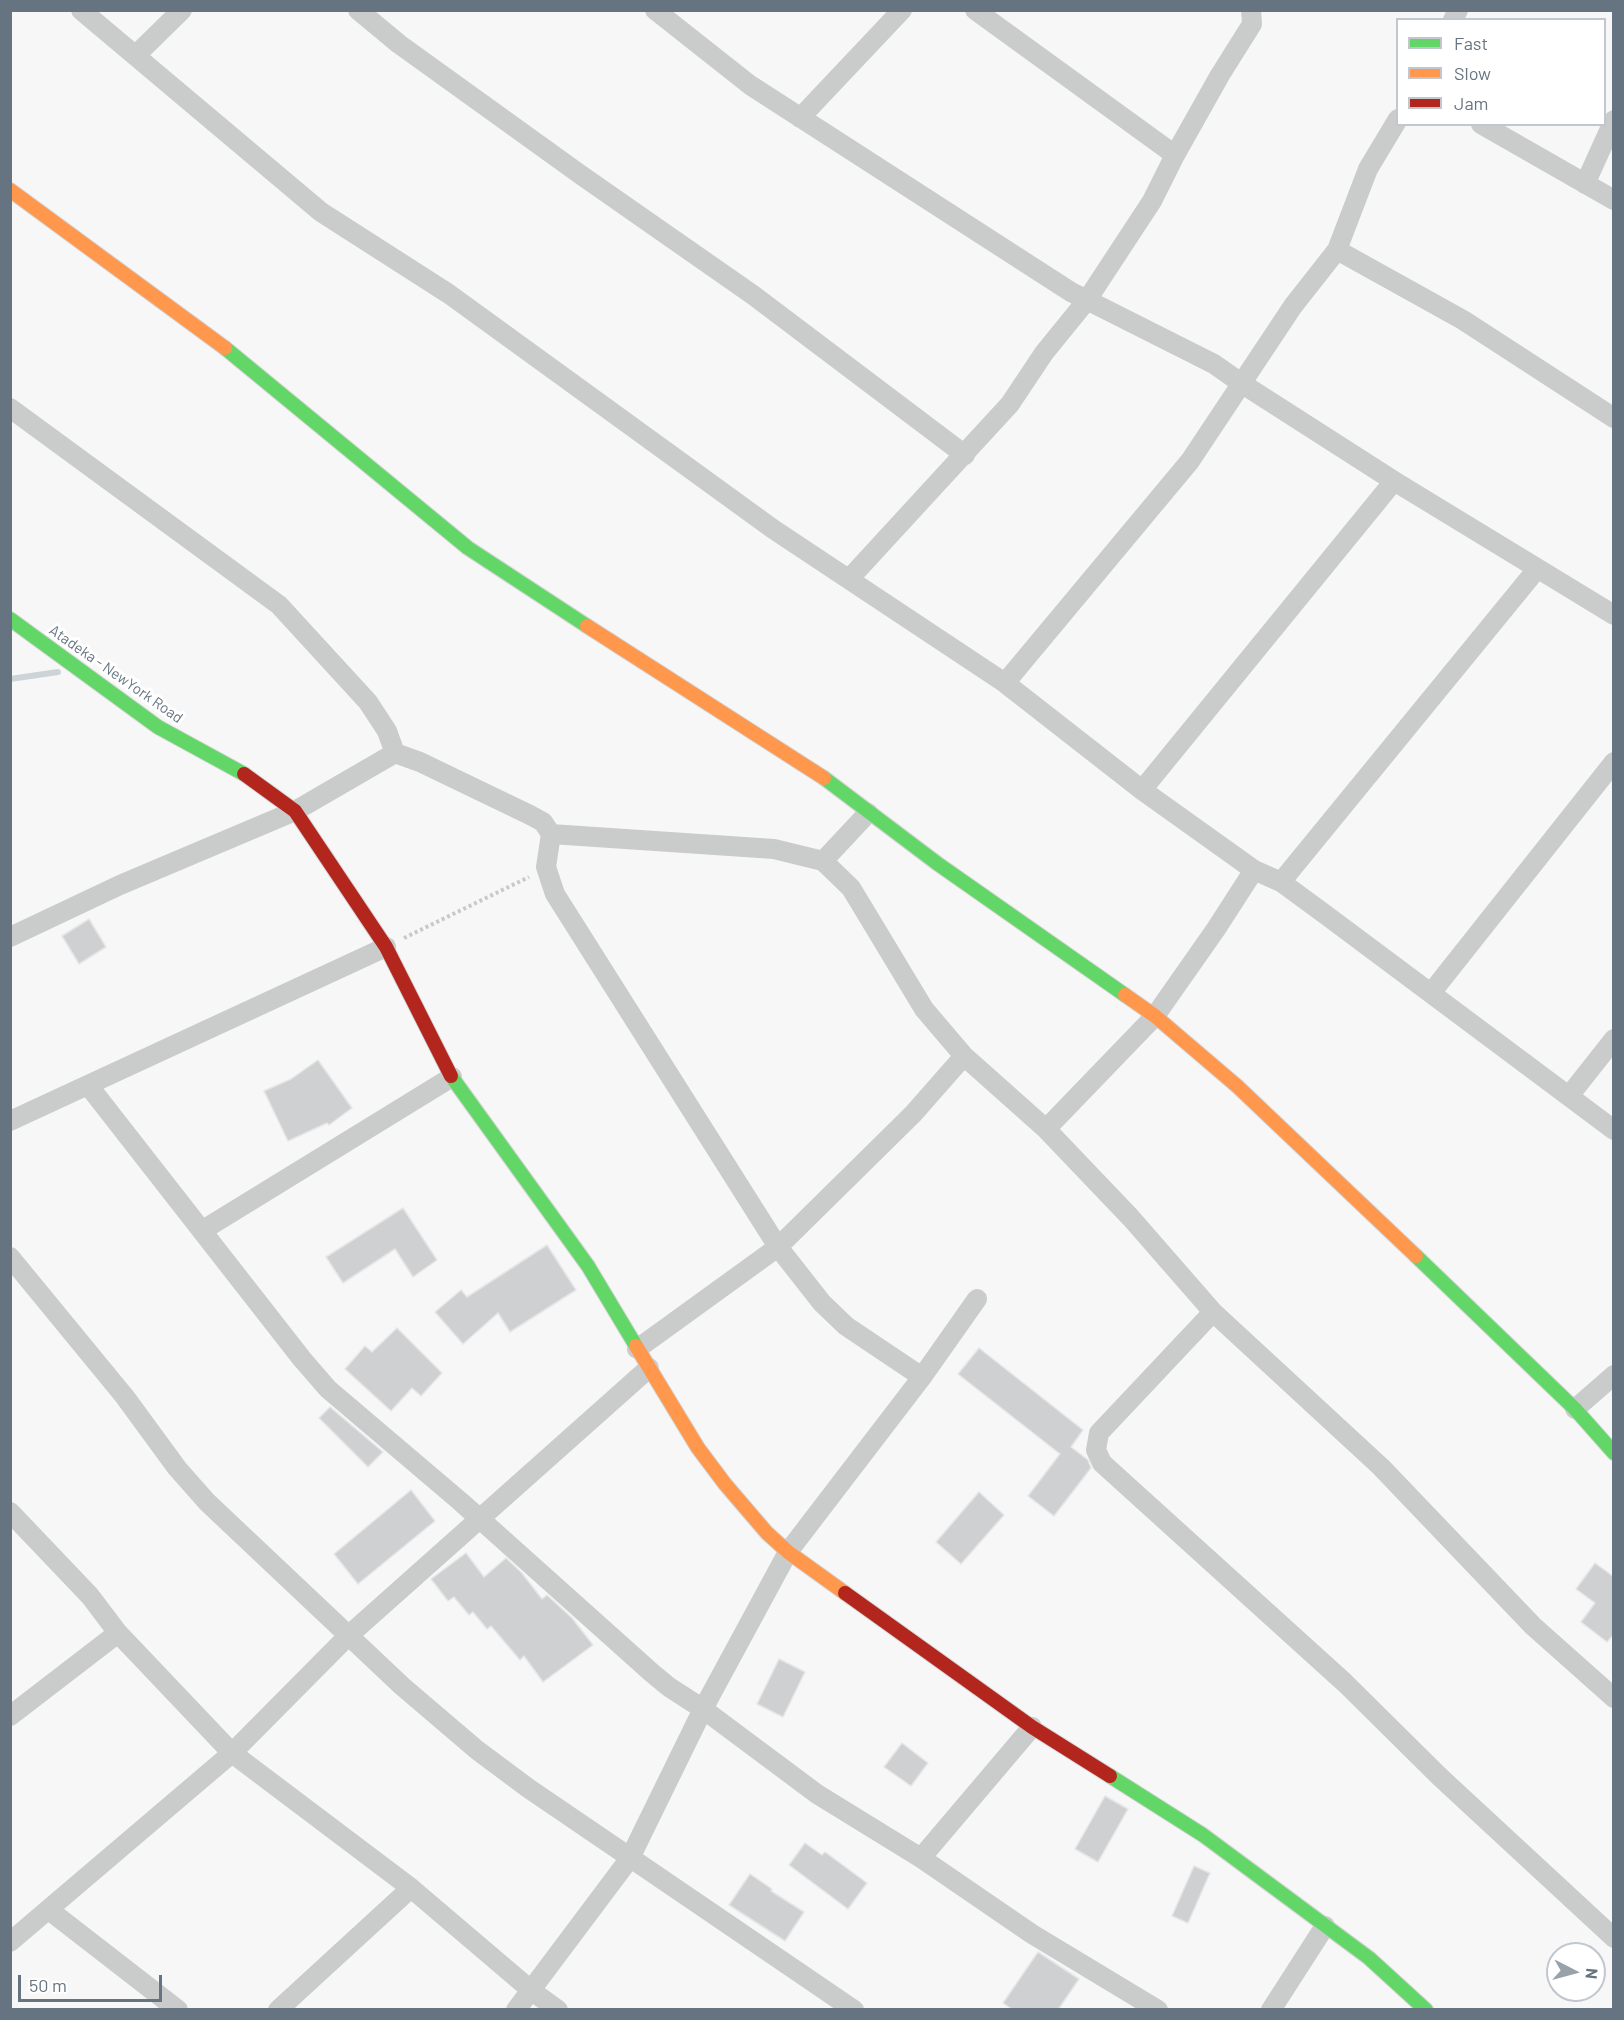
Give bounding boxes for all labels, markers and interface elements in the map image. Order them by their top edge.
legend [1396,18,1606,126]
text: Fast [1454,32,1488,54]
text: Slow [1454,62,1491,84]
text: Jam [1454,92,1488,114]
street label: Atadeka - NewYork Road [46,621,186,727]
north arrow [1546,1942,1606,2002]
scale bar [21,1963,165,2001]
text: N [1582,1967,1602,1980]
text: 50 m [29,1974,67,1996]

